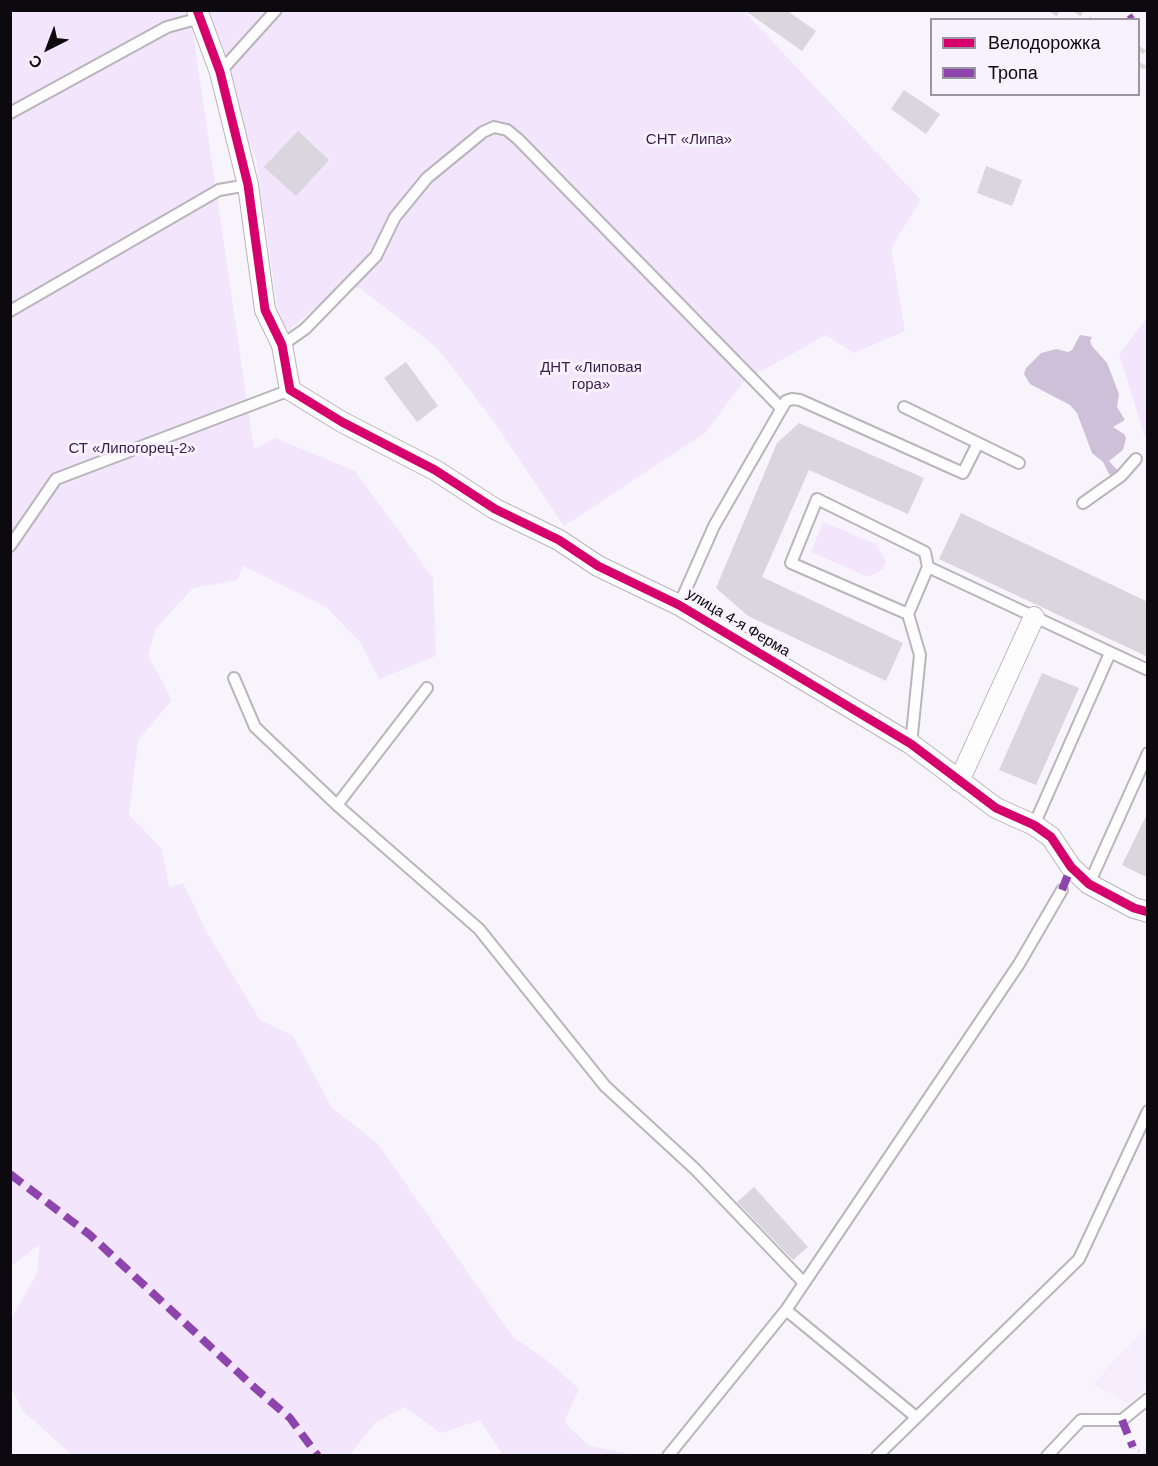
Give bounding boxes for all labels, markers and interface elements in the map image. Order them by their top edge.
north arrow [18,18,78,78]
legend [930,18,1140,96]
text: Велодорожка [988,33,1100,53]
text: С [26,52,46,72]
text: Тропа [988,63,1038,83]
park label: СНТ «Липа» [646,131,732,149]
park label: ДНТ «Липовая гора» [540,359,642,394]
park label: СТ «Липогорец-2» [68,440,196,458]
street label: улица 4-я Ферма [683,585,793,661]

